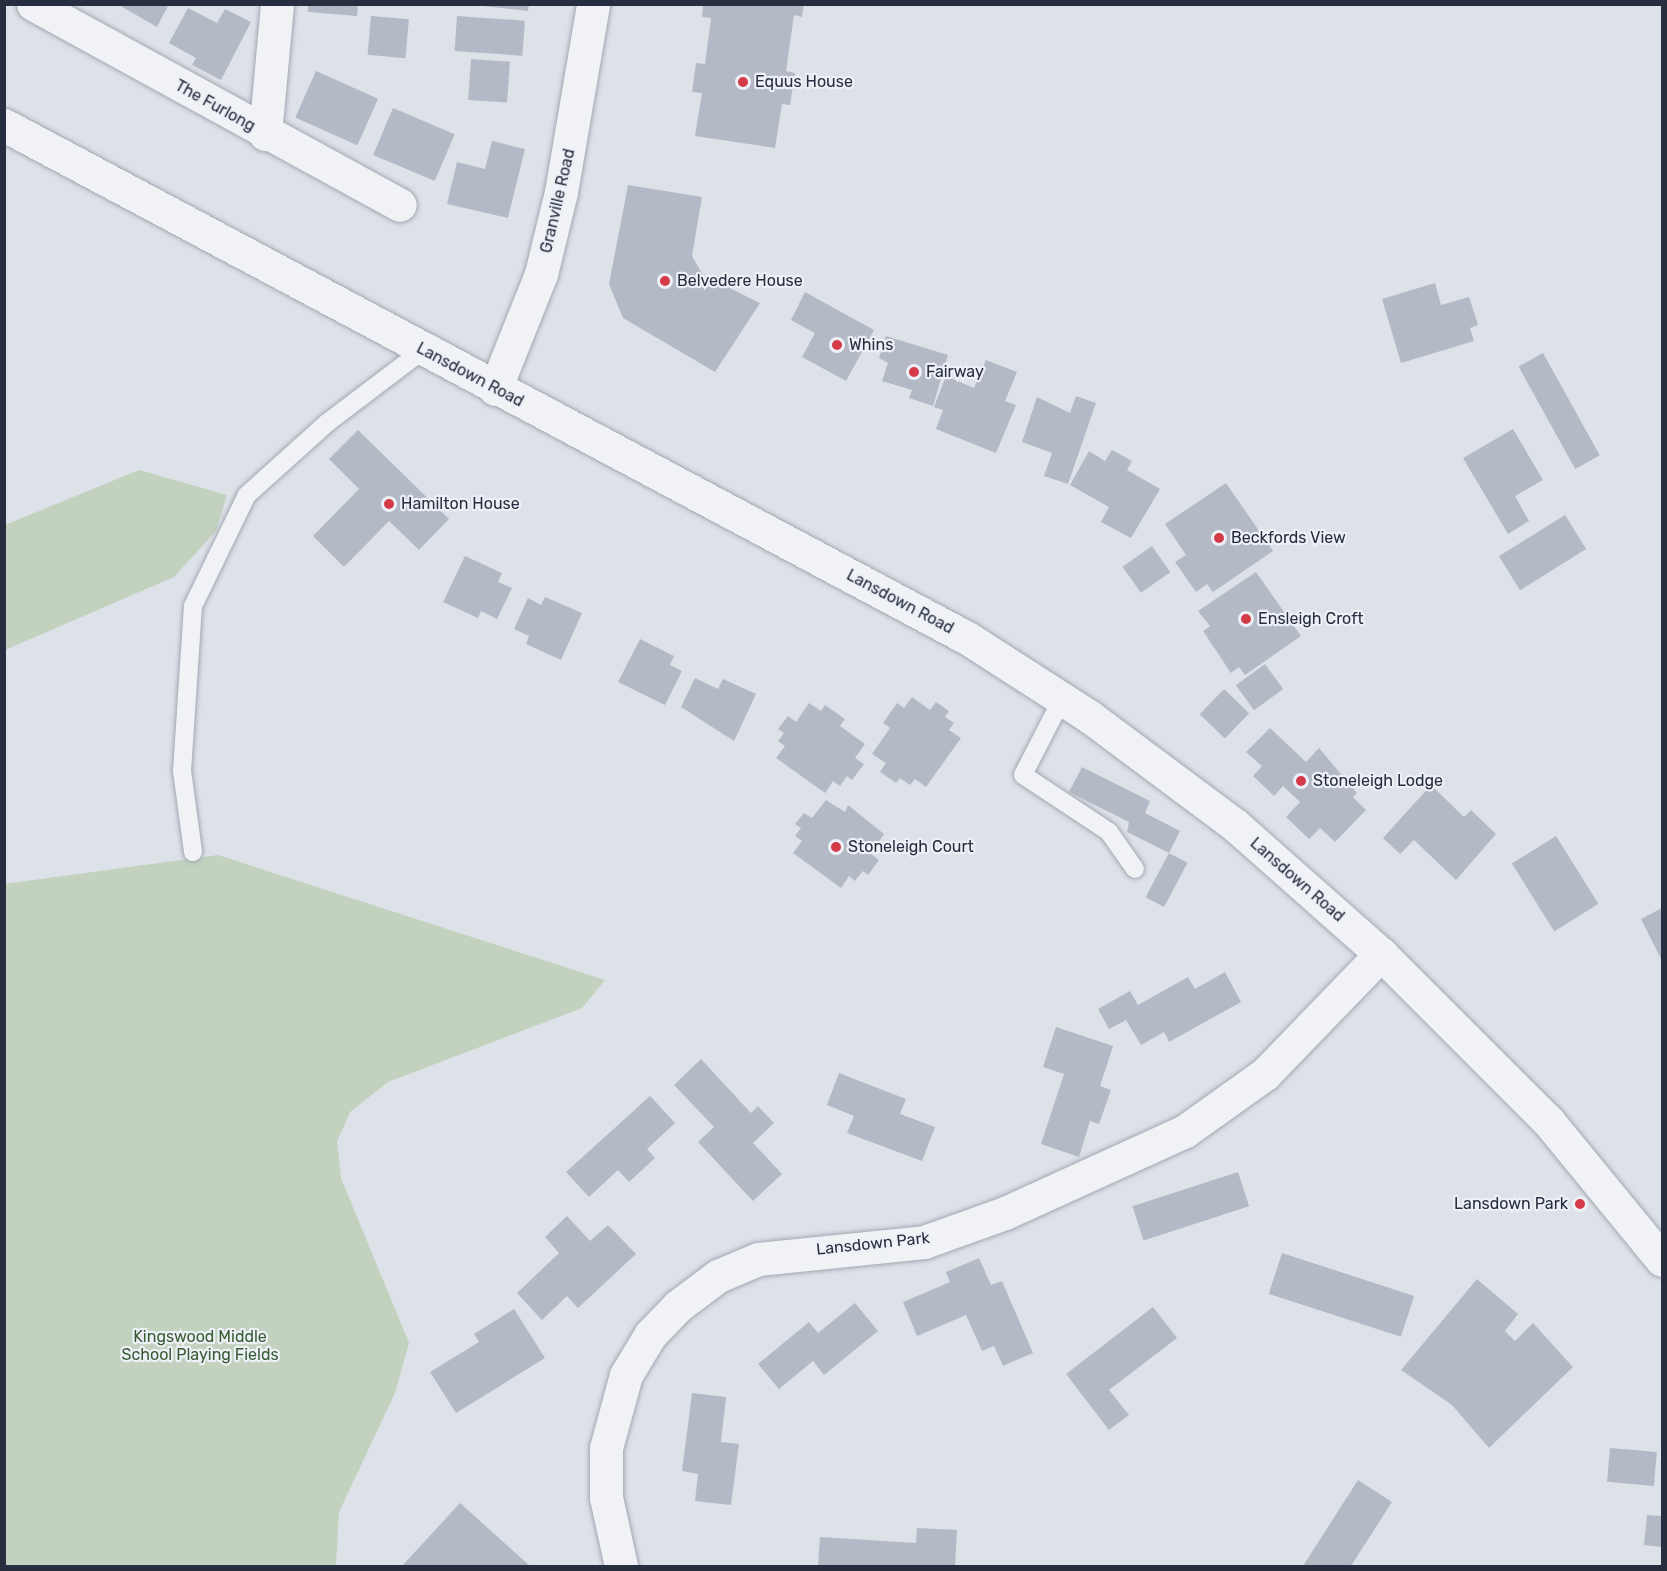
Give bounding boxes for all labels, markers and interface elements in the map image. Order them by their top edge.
place label: Equus House [755,72,853,92]
marker: Equus House [736,75,750,89]
street label: The Furlong [172,76,258,136]
street label: Granville Road [537,147,579,255]
place label: Belvedere House [677,271,803,291]
marker: Belvedere House [658,274,672,288]
place label: Whins [849,335,893,355]
marker: Whins [830,338,844,352]
street label: Lansdown Road [413,339,527,411]
place label: Fairway [926,362,984,382]
marker: Fairway [907,365,921,379]
place label: Hamilton House [401,494,520,514]
marker: Hamilton House [382,497,396,511]
place label: Beckfords View [1231,528,1346,548]
marker: Beckfords View [1212,531,1226,545]
street label: Lansdown Road [843,566,957,638]
place label: Ensleigh Croft [1258,609,1364,629]
marker: Ensleigh Croft [1239,612,1253,626]
place label: Stoneleigh Lodge [1313,771,1443,791]
marker: Stoneleigh Lodge [1294,774,1308,788]
street label: Lansdown Road [1246,834,1348,926]
place label: Stoneleigh Court [848,837,974,857]
marker: Stoneleigh Court [829,840,843,854]
place label: Lansdown Park [1454,1194,1568,1214]
marker: Lansdown Park [1573,1197,1587,1211]
street label: Lansdown Park [815,1228,931,1260]
park label: Kingswood Middle School Playing Fields [121,1327,279,1365]

